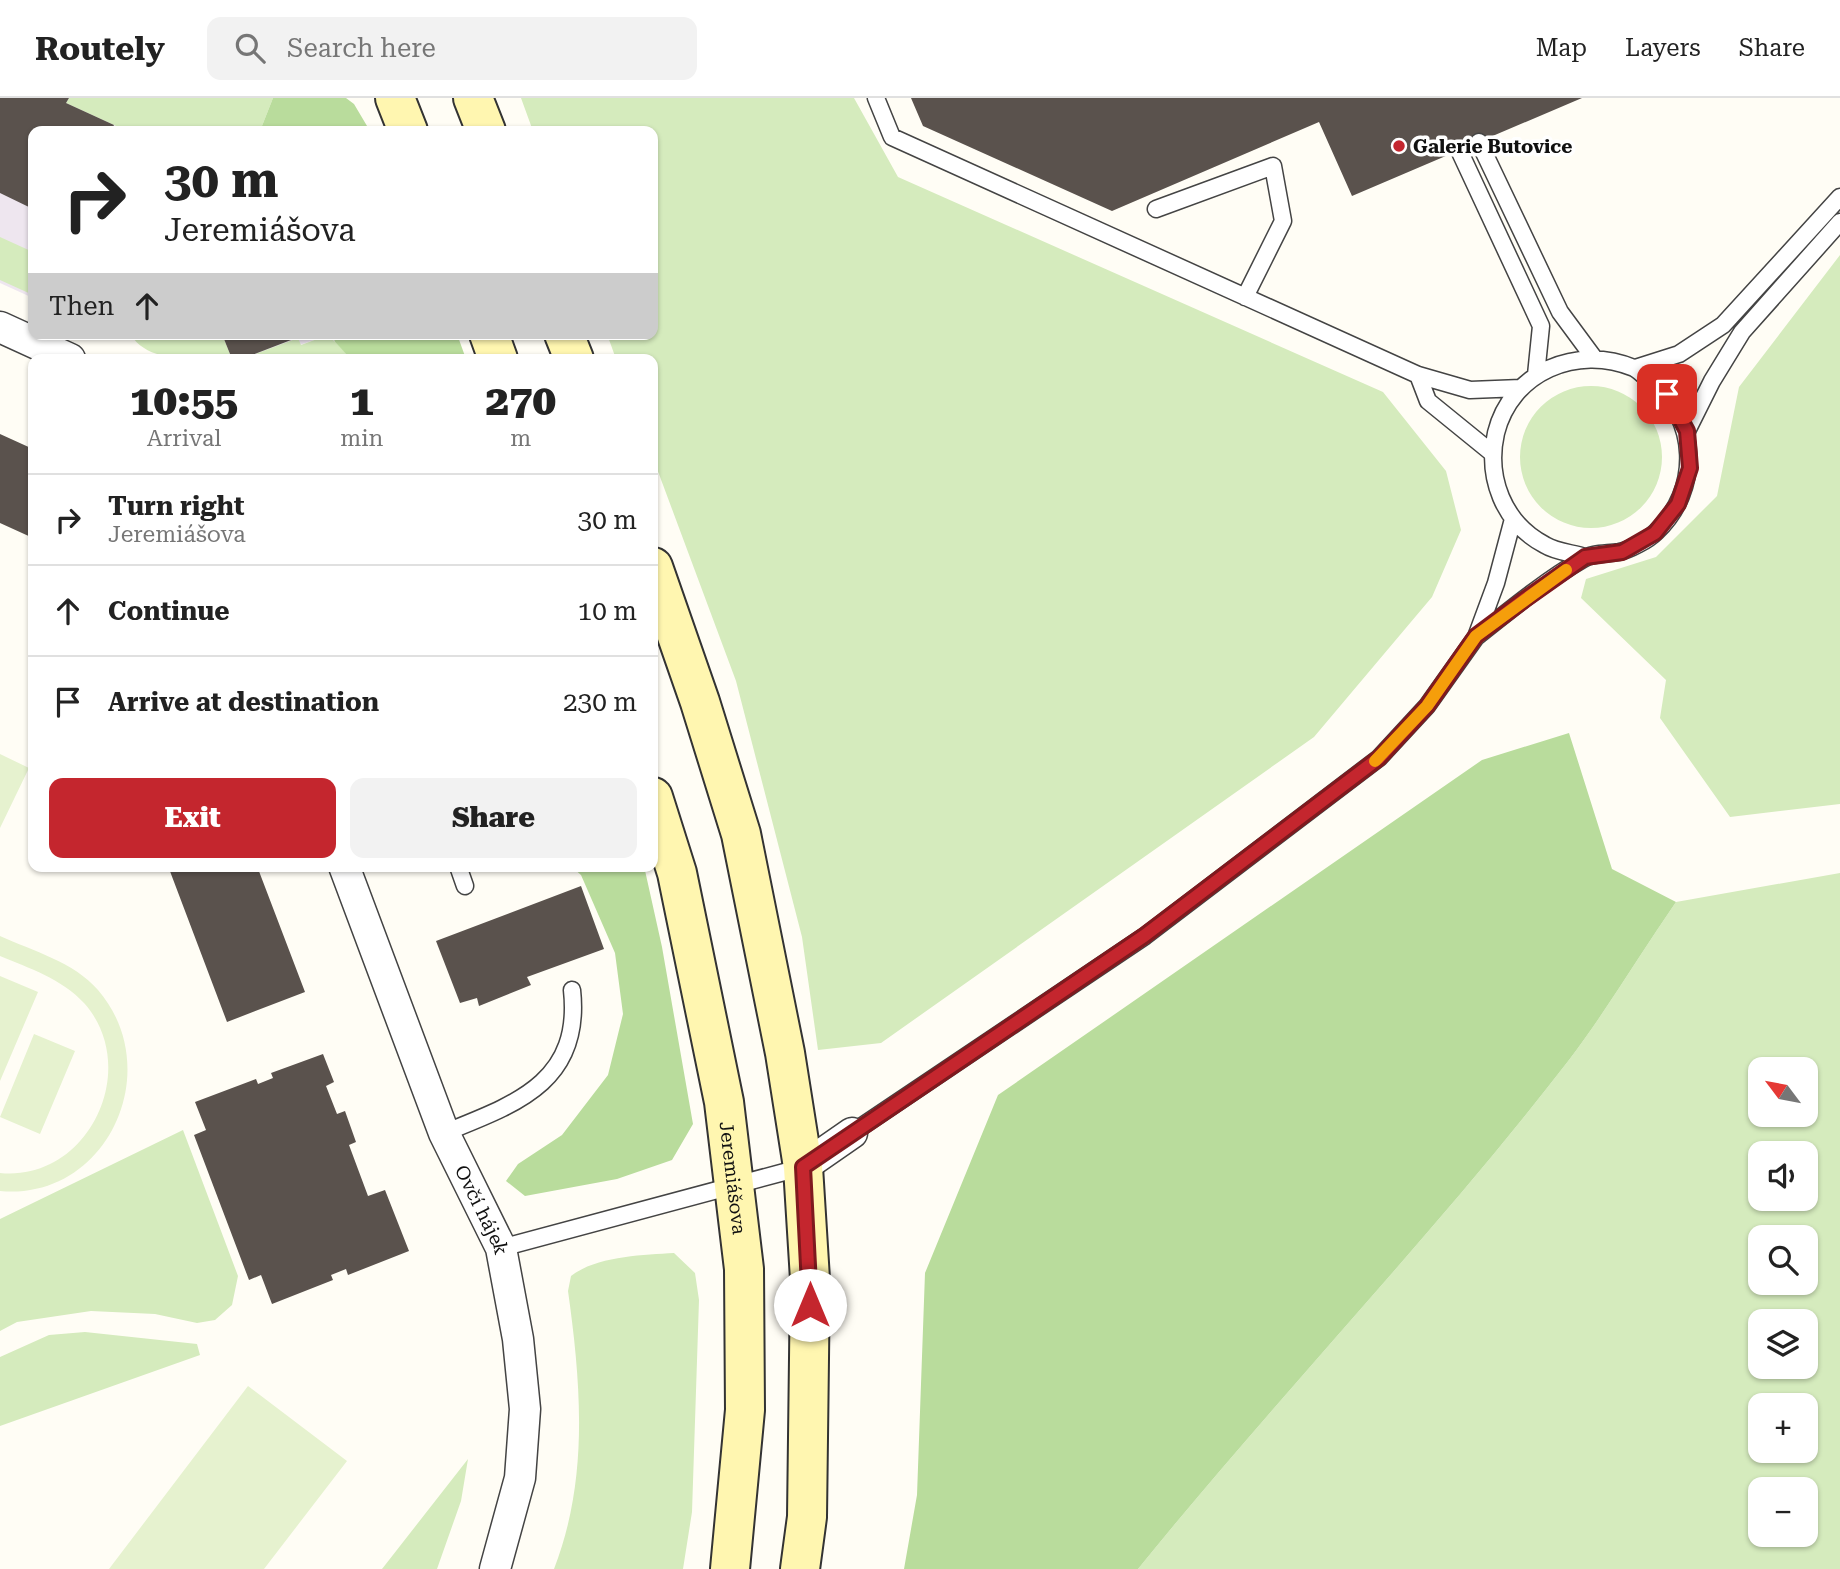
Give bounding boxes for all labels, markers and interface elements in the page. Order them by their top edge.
search box [207,17,697,80]
text: Routely [35,29,165,68]
icon: search [231,29,269,67]
text: Search here [287,33,436,63]
text: Map [1536,34,1587,62]
text: Layers [1625,34,1701,62]
text: Share [1739,34,1805,62]
place label: Galerie Butovice [1413,135,1572,158]
marker: Galerie Butovice [1391,138,1407,154]
text: 30 m [164,152,279,209]
icon: right [49,154,140,245]
text: Jeremiášova [164,211,356,249]
icon: ahead [128,287,166,325]
text: Then [49,291,114,321]
pin [1637,364,1697,424]
icon: arrive [1648,375,1686,413]
text: 10:55 [130,376,238,425]
text: 1 [350,376,374,425]
text: 270 [485,376,556,425]
text: Arrival [147,425,221,452]
text: min [340,425,383,452]
text: m [510,425,531,452]
text: Turn right [108,491,244,521]
icon: right [49,501,87,539]
text: 30 m [578,505,637,535]
text: Jeremiášova [108,521,246,548]
icon: ahead [49,592,87,630]
text: Continue [108,596,230,626]
text: 10 m [578,596,637,626]
icon: arrive [49,683,87,721]
text: Arrive at destination [108,687,379,717]
text: 230 m [563,687,637,717]
button: Exit [49,778,336,858]
button: Share [350,778,637,858]
north arrow [1748,1057,1818,1127]
map controls [1748,1057,1818,1547]
street label: Jeremiášova [714,1120,751,1237]
button: sound [1748,1141,1818,1211]
street label: Ovčí hájek [450,1161,513,1257]
button: search [1748,1225,1818,1295]
position arrow [773,1268,847,1342]
button: layers [1748,1309,1818,1379]
button: + [1748,1393,1818,1463]
button: − [1748,1477,1818,1547]

